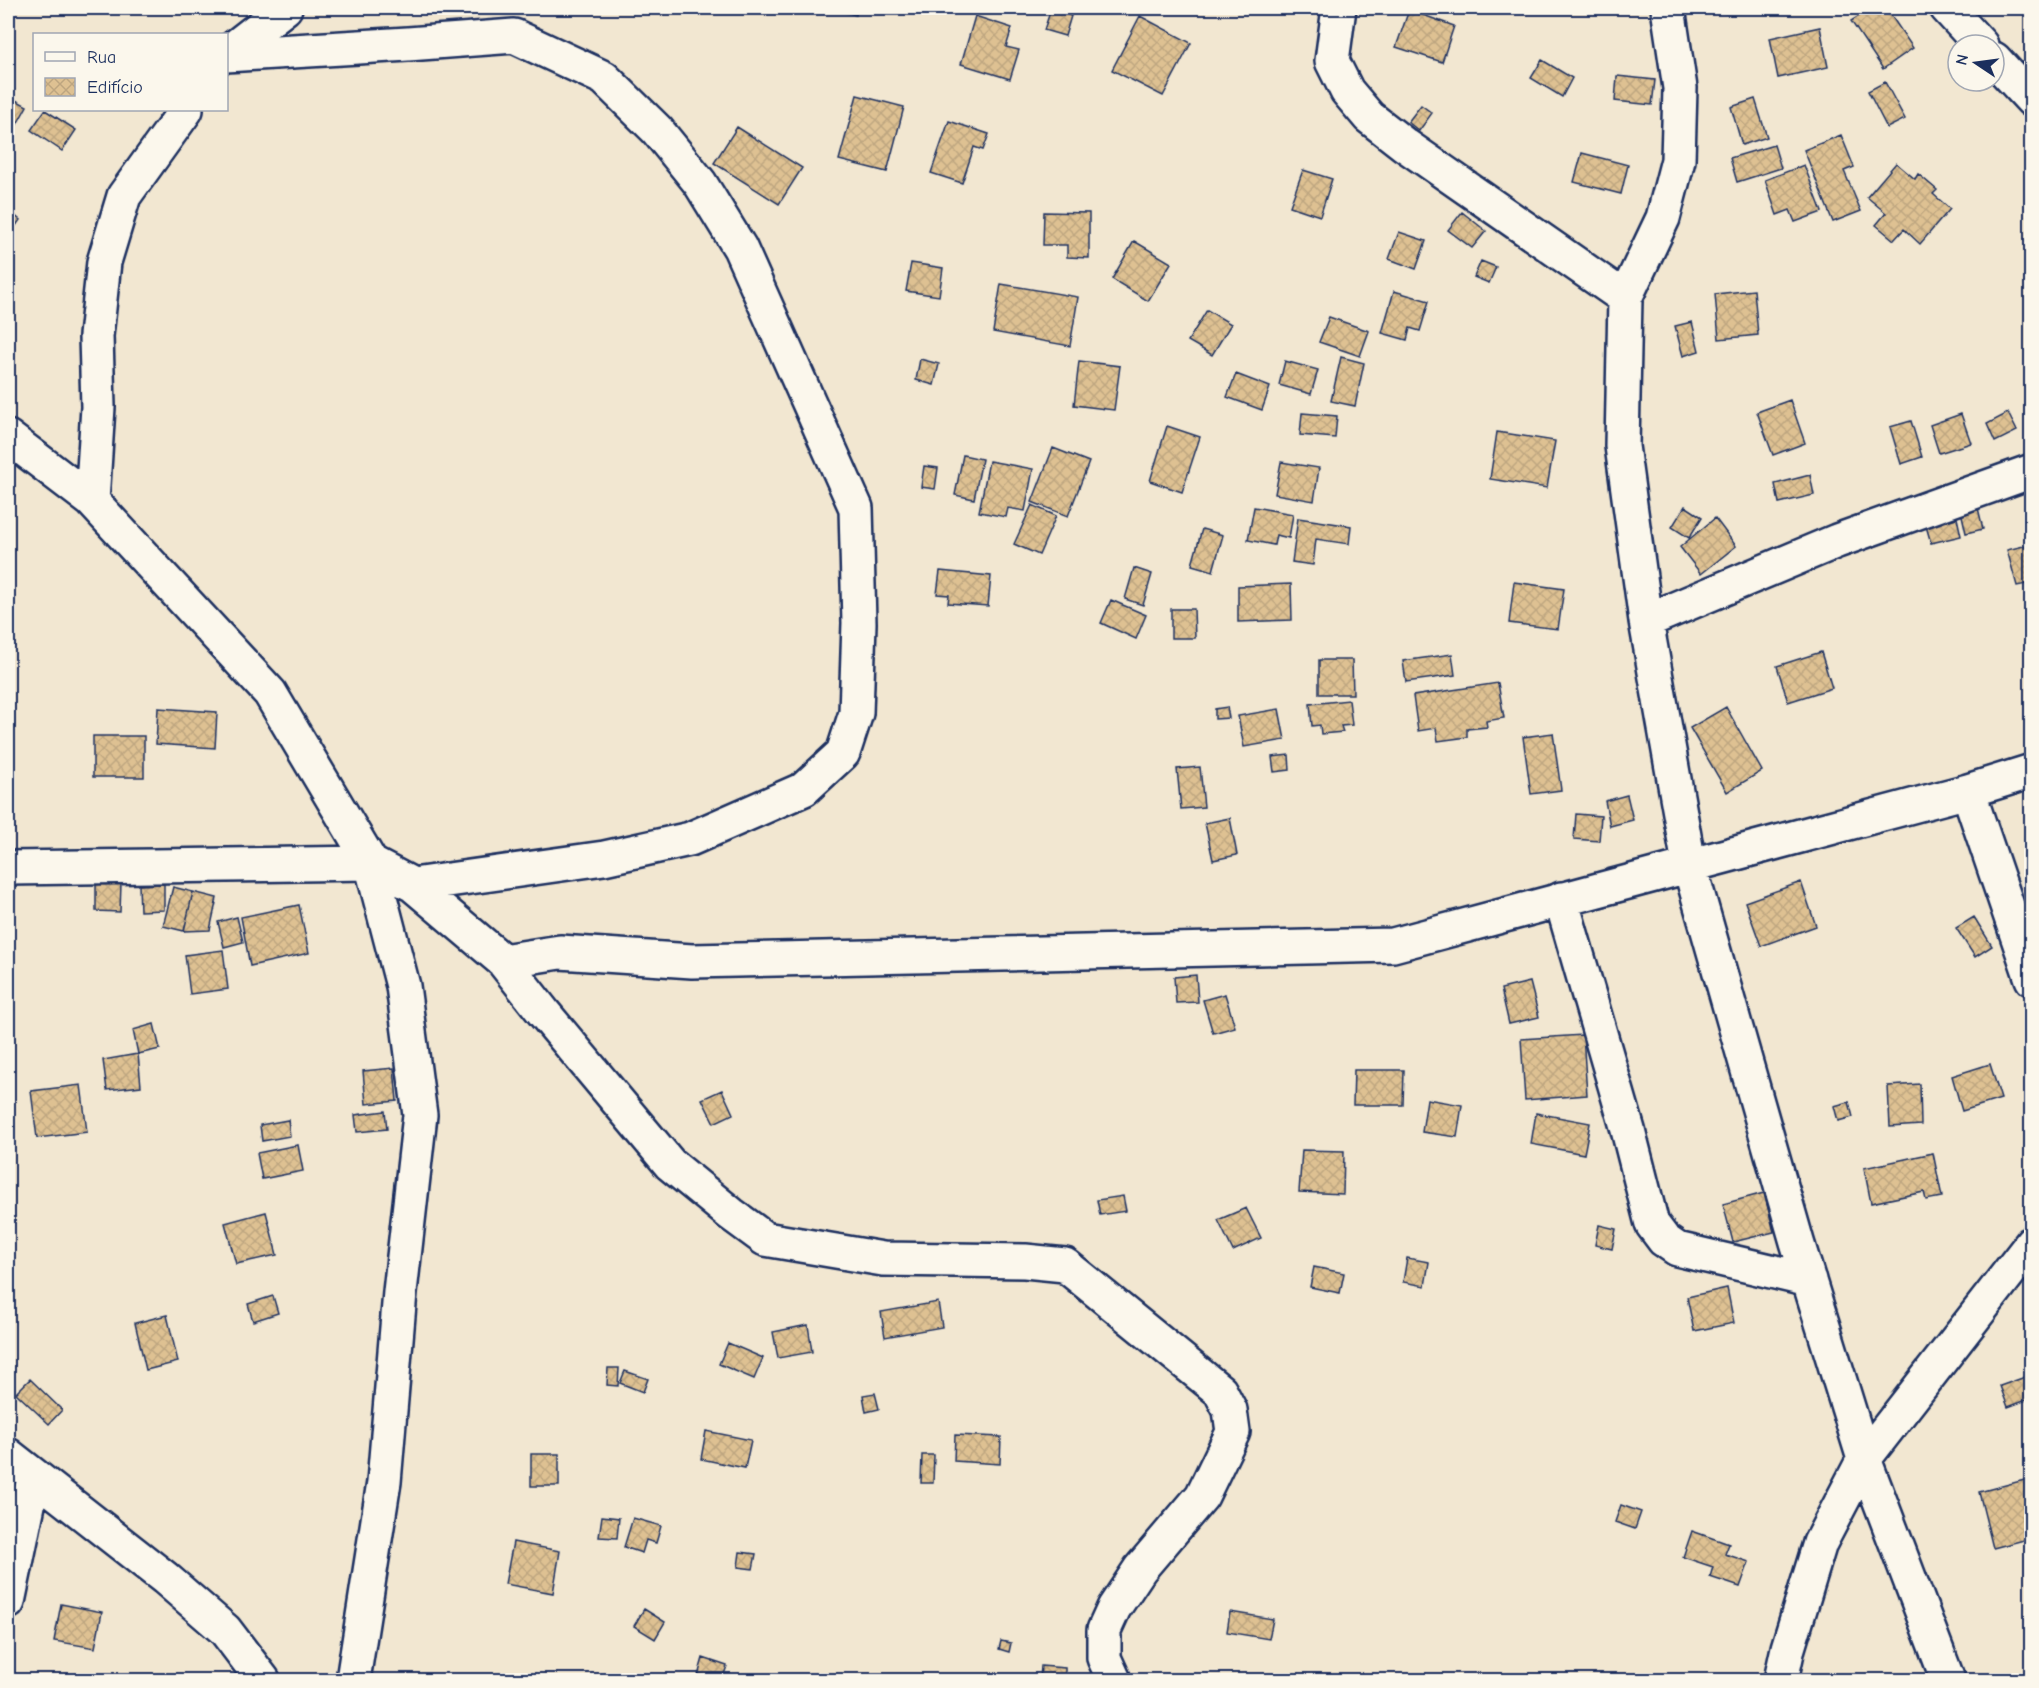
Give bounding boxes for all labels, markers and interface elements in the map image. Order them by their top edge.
legend [33,33,228,111]
north arrow [1946,33,2006,93]
text: Rua [87,47,116,68]
text: N [1952,53,1972,67]
text: Edifício [87,77,143,98]

